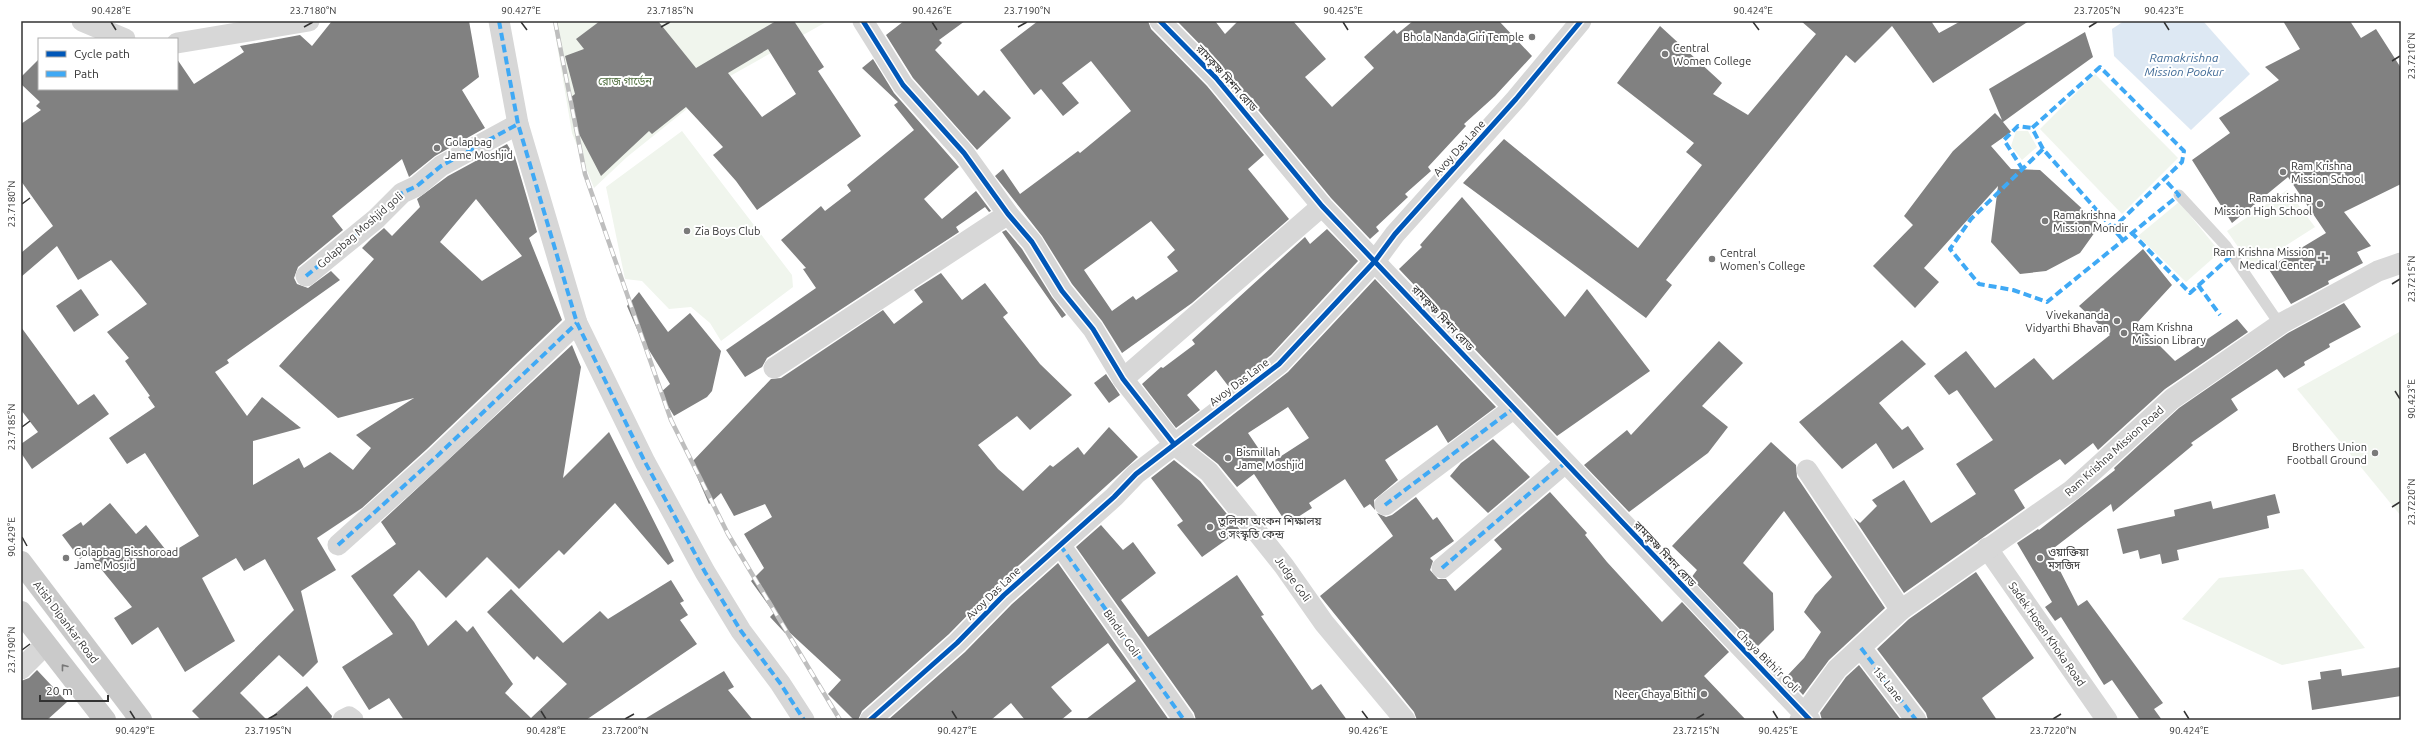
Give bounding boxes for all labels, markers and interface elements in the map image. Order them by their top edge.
text: 90.428°E [91,5,131,16]
text: 23.7180°N [290,5,336,16]
text: 90.427°E [501,5,541,16]
text: 23.7185°N [647,5,693,16]
text: 90.426°E [912,5,952,16]
text: 23.7190°N [1004,5,1050,16]
text: 90.425°E [1323,5,1363,16]
text: 90.424°E [1733,5,1773,16]
text: 23.7205°N [2074,5,2120,16]
text: 90.423°E [2144,5,2184,16]
place label: Bhola Nanda Giri Temple [1403,31,1524,43]
marker: Bhola Nanda Giri Temple [1527,32,1537,42]
text: 23.7210°N [2406,33,2417,79]
legend [38,38,178,90]
street label: রামকৃষ্ণ মিশন রোড [1192,42,1260,115]
place label: Central Women College [1673,42,1751,67]
text: Cycle path [74,47,130,60]
marker: Central Women College [1660,49,1670,59]
water label: Ramakrishna Mission Pookur [2144,51,2224,78]
text: Path [74,67,99,80]
park label: রোজ গার্ডেন [598,74,652,87]
street label: Avoy Das Lane [1431,118,1487,178]
place label: Golapbag Jame Moshjid [445,136,513,161]
marker: Golapbag Jame Moshjid [432,143,442,153]
place label: Ram Krishna Mission School [2291,160,2364,185]
marker: Ram Krishna Mission School [2278,167,2288,177]
text: 23.7180°N [6,181,17,227]
street label: Golapbag Moshjid goli [315,190,405,270]
place label: Ramakrishna Mission High School [2214,192,2312,217]
marker: Ramakrishna Mission High School [2315,199,2325,209]
place label: Ramakrishna Mission Mondir [2053,209,2129,234]
marker: Ramakrishna Mission Mondir [2040,216,2050,226]
place label: Zia Boys Club [695,225,761,237]
marker: Zia Boys Club [682,226,692,236]
place label: Ram Krishna Mission Medical Center [2213,246,2315,271]
place label: Central Women's College [1720,247,1805,272]
marker: Ram Krishna Mission Medical Center [2317,252,2329,264]
marker: Central Women's College [1707,254,1717,264]
text: 23.7215°N [2406,256,2417,302]
street label: রামকৃষ্ণ মিশন রোড [1408,282,1476,355]
place label: Vivekananda Vidyarthi Bhavan [2025,309,2109,334]
marker: Vivekananda Vidyarthi Bhavan [2112,316,2122,326]
place label: Ram Krishna Mission Library [2132,321,2207,346]
marker: Ram Krishna Mission Library [2119,328,2129,338]
street label: Avoy Das Lane [1207,356,1271,408]
text: 90.423°E [2406,379,2417,419]
text: 23.7185°N [6,404,17,450]
street label: Ram Krishna Mission Road [2062,404,2166,498]
place label: Brothers Union Football Ground [2287,441,2367,466]
place label: Bismillah Jame Moshjid [1236,446,1304,471]
marker: Brothers Union Football Ground [2370,448,2380,458]
marker: Bismillah Jame Moshjid [1223,453,1233,463]
text: 23.7220°N [2406,479,2417,525]
place label: তুলিকা অংকন শিক্ষালয় ও সংস্কৃতি কেন্দ্র [1217,515,1322,542]
text: 90.429°E [6,517,17,557]
street label: রামকৃষ্ণ মিশন রোড [1630,518,1698,591]
marker: তুলিকা অংকন শিক্ষালয় ও সংস্কৃতি কেন্দ্র [1205,522,1215,532]
place label: Golapbag Bisshoroad Jame Mosjid [74,546,178,571]
place label: ওয়াক্তিয়া মসজিদ [2047,546,2090,571]
marker: Golapbag Bisshoroad Jame Mosjid [61,553,71,563]
marker: ওয়াক্তিয়া মসজিদ [2035,553,2045,563]
street label: Judge Goli [1273,554,1313,604]
street label: Avoy Das Lane [963,564,1023,622]
street label: Atish Dipankar Road [31,579,101,665]
street label: Sadek Hosen Khoka Road [2006,580,2088,688]
street label: Bindur Goli [1101,607,1143,659]
text: 23.7190°N [6,627,17,673]
street label: Chaya Bithi'r Goli [1734,627,1802,695]
one-way arrow [61,664,68,671]
street label: 1st Lane [1871,664,1905,704]
scale bar [40,677,108,703]
text: 20 m [46,684,73,697]
place label: Neer Chaya Bithi [1614,688,1696,700]
marker: Neer Chaya Bithi [1699,689,1709,699]
text: 90.429°E [115,725,155,736]
text: 23.7195°N [245,725,291,736]
text: 90.428°E [526,725,566,736]
text: 23.7200°N [602,725,648,736]
text: 90.427°E [937,725,977,736]
text: 90.426°E [1348,725,1388,736]
text: 23.7215°N [1673,725,1719,736]
text: 90.425°E [1758,725,1798,736]
text: 23.7220°N [2030,725,2076,736]
text: 90.424°E [2169,725,2209,736]

